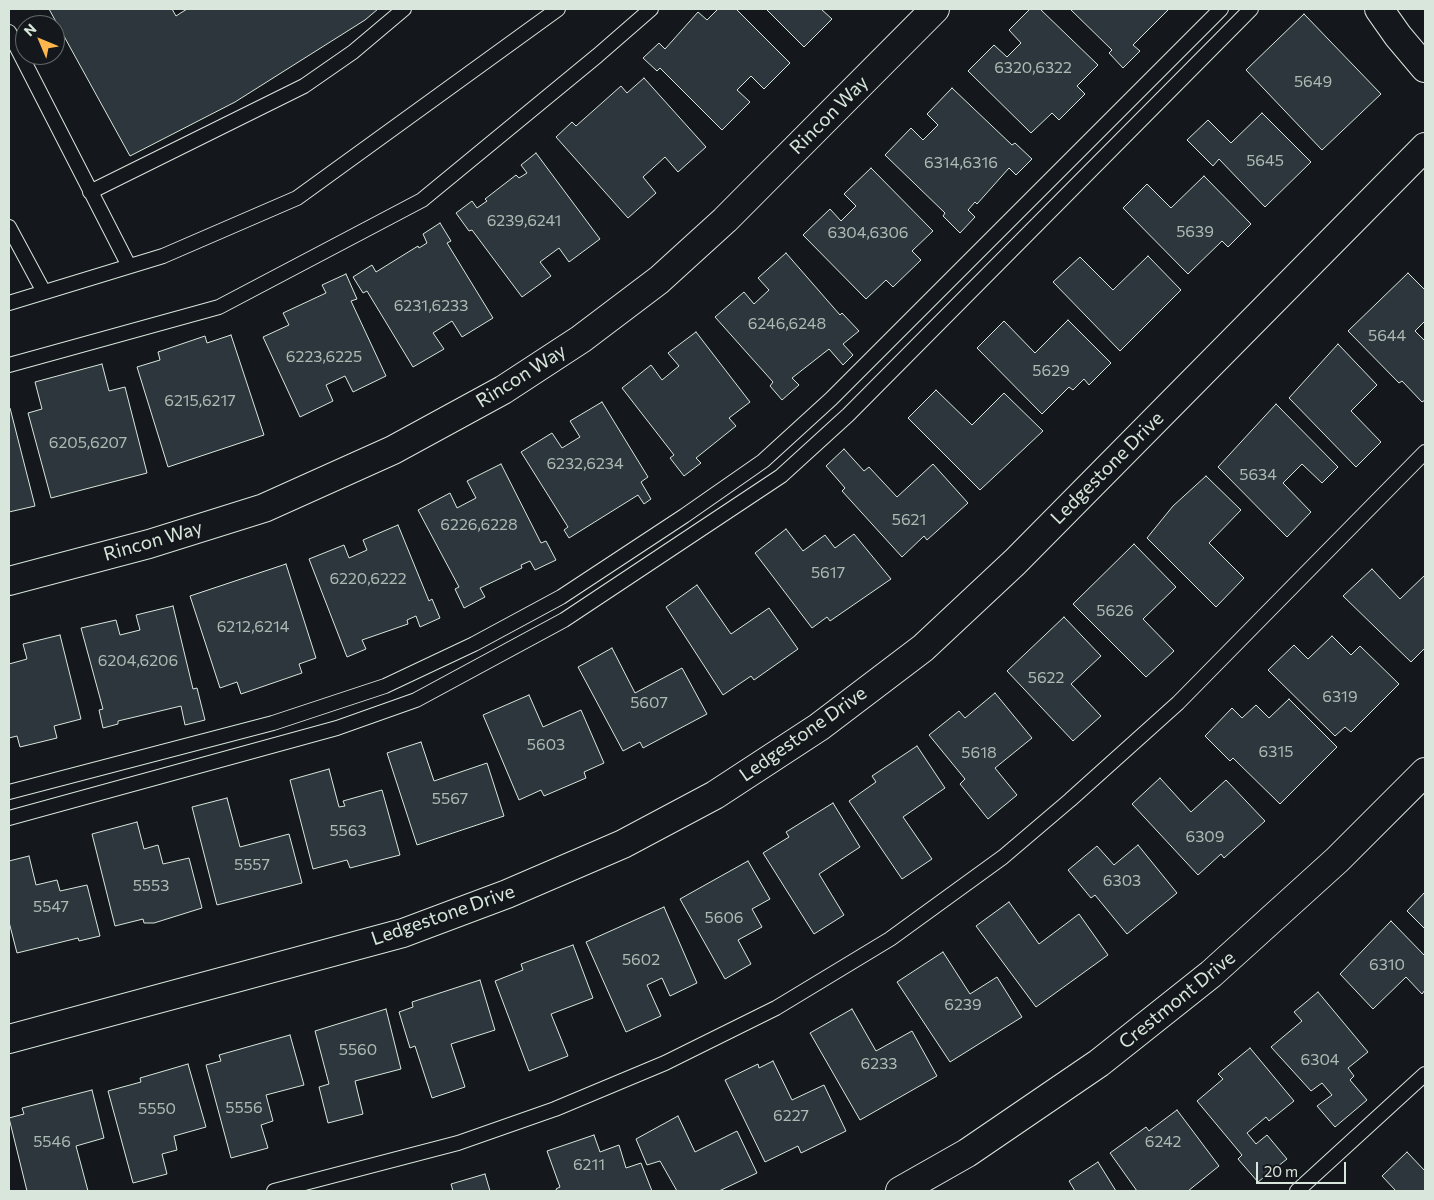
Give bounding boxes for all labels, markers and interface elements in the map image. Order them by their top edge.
north arrow [15,15,65,65]
text: N [20,20,39,39]
house number: 6320,6322 [994,58,1072,78]
street label: Rincon Way [785,71,873,159]
house number: 5649 [1294,72,1332,92]
house number: 5645 [1246,151,1284,171]
house number: 6314,6316 [924,153,998,173]
house number: 6239,6241 [487,211,561,231]
house number: 5639 [1176,222,1214,242]
house number: 6304,6306 [827,223,909,243]
house number: 6231,6233 [394,296,468,316]
house number: 6246,6248 [748,314,826,334]
house number: 5644 [1368,326,1406,346]
street label: Rincon Way [472,339,570,413]
house number: 6223,6225 [286,347,362,367]
house number: 5629 [1032,361,1070,381]
house number: 6215,6217 [164,391,236,411]
street label: Ledgestone Drive [1046,407,1168,529]
house number: 6205,6207 [49,433,127,453]
house number: 6232,6234 [546,454,624,474]
house number: 5634 [1239,465,1277,485]
house number: 5621 [892,510,926,530]
house number: 6226,6228 [440,515,518,535]
street label: Rincon Way [101,516,205,566]
house number: 5617 [811,563,845,583]
house number: 6220,6222 [329,569,407,589]
house number: 5626 [1096,601,1134,621]
house number: 6212,6214 [217,617,289,637]
house number: 6204,6206 [98,651,178,671]
house number: 5622 [1028,668,1064,688]
street label: Ledgestone Drive [735,682,871,786]
house number: 6319 [1322,687,1358,707]
house number: 5607 [630,693,668,713]
house number: 5603 [527,735,565,755]
house number: 6315 [1259,742,1293,762]
house number: 5618 [961,743,997,763]
house number: 5567 [432,789,468,809]
house number: 5563 [329,821,367,841]
house number: 6309 [1186,827,1224,847]
house number: 5557 [234,855,270,875]
house number: 6303 [1103,871,1141,891]
house number: 5553 [133,876,169,896]
street label: Ledgestone Drive [368,880,518,950]
house number: 5547 [33,897,69,917]
house number: 5606 [704,908,744,928]
street label: Crestmont Drive [1114,946,1240,1054]
house number: 5602 [622,950,660,970]
house number: 6310 [1369,955,1405,975]
house number: 6239 [944,995,982,1015]
house number: 5560 [339,1040,377,1060]
house number: 6304 [1301,1050,1339,1070]
house number: 6233 [861,1054,897,1074]
house number: 5556 [225,1098,263,1118]
house number: 5550 [138,1099,176,1119]
house number: 6227 [773,1106,809,1126]
house number: 5546 [33,1132,71,1152]
house number: 6242 [1145,1132,1181,1152]
scale bar [1259,1152,1349,1184]
house number: 6211 [573,1155,605,1175]
text: 20 m [1264,1162,1298,1180]

